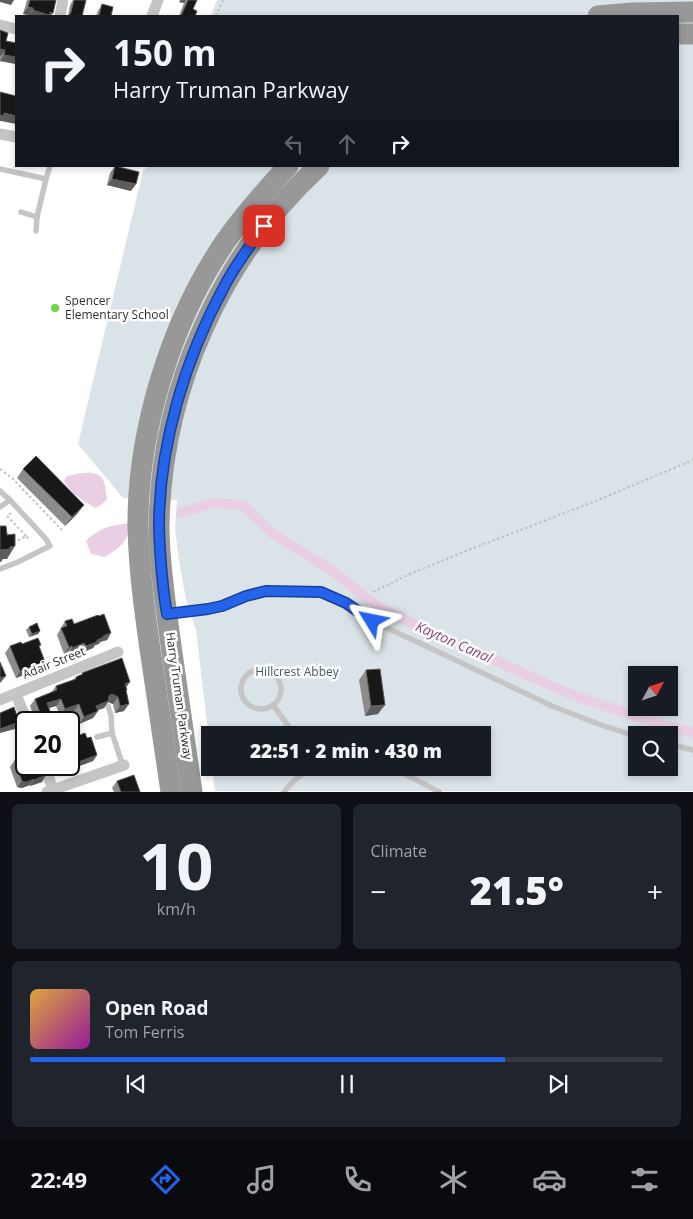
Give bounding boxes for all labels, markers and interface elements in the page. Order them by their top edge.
text: 150 m [113,29,217,76]
icon: right [30,35,95,100]
text: Harry Truman Parkway [113,74,349,104]
icon: left [280,130,308,158]
icon: ahead [333,130,361,158]
icon: right [386,130,414,158]
pin [243,205,285,247]
icon: arrive [250,212,278,240]
place label: Spencer Elementary School [65,292,169,323]
marker: Spencer Elementary School [49,302,61,314]
position arrow [345,594,397,646]
water label: Kayton Canal [413,616,496,667]
street label: Harry Truman Parkway [162,631,197,762]
street label: Adair Street [20,642,88,683]
park label: Hillcrest Abbey [255,663,340,680]
north arrow [628,666,678,716]
map controls [628,666,678,776]
speed limit sign: 20 [15,711,80,776]
button: search [628,726,678,776]
text: 22:51 · 2 min · 430 m [250,738,442,764]
text: 10 [139,821,213,909]
text: Climate [371,840,427,862]
text: 21.5° [470,864,564,916]
text: − [371,872,387,910]
text: + [647,872,663,910]
text: km/h [157,898,196,920]
text: Open Road [105,995,209,1021]
text: Tom Ferris [105,1021,184,1043]
icon: previous [122,1070,150,1098]
icon: pause [333,1070,361,1098]
icon: next [544,1070,572,1098]
icon: directions [148,1162,183,1197]
icon: music [244,1162,279,1197]
icon: phone [340,1162,375,1197]
icon: climate [436,1162,471,1197]
icon: car [532,1162,567,1197]
icon: filters [627,1162,662,1197]
text: 22:49 [30,1164,87,1194]

